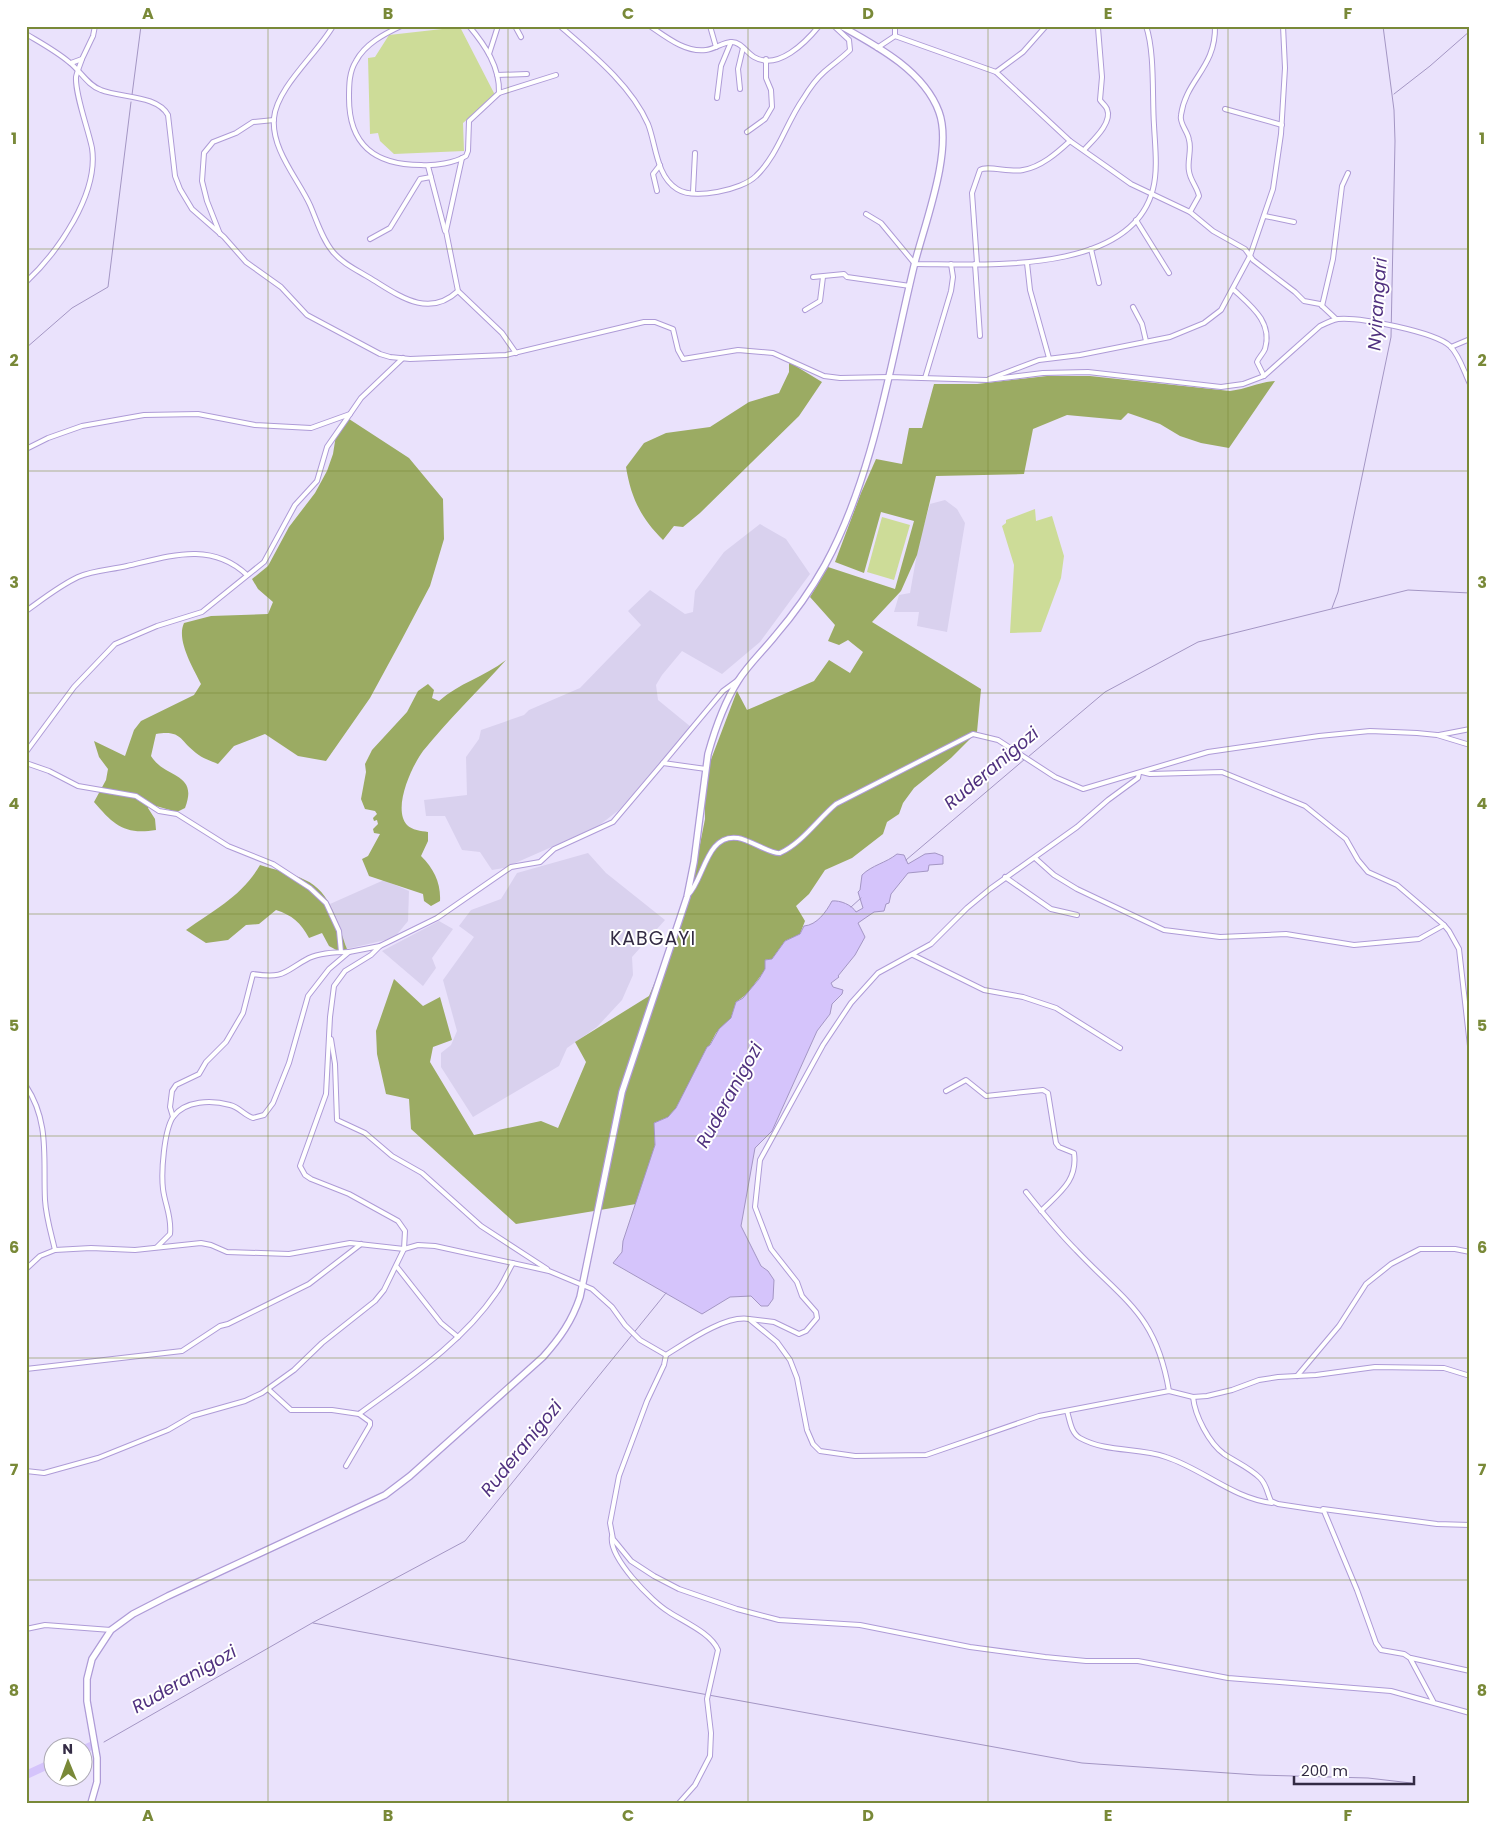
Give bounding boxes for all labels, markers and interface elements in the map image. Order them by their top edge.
text: A [142,2,154,25]
text: B [383,2,393,25]
text: C [622,2,634,25]
text: D [862,2,874,25]
text: E [1104,2,1112,25]
text: F [1344,2,1353,25]
text: 1 [11,127,17,150]
text: 1 [1479,127,1485,150]
water label: Nyirangari [1361,256,1393,351]
text: 2 [9,349,19,372]
text: 2 [1477,349,1487,372]
text: 3 [9,571,19,594]
text: 3 [1477,571,1487,594]
water label: Ruderanigozi [938,720,1044,815]
text: 4 [9,792,20,815]
text: 4 [1477,792,1488,815]
district label: KABGAYI [610,925,696,952]
text: 5 [9,1014,19,1037]
text: 5 [1477,1014,1487,1037]
water label: Ruderanigozi [690,1037,769,1152]
text: 6 [9,1236,19,1259]
text: 6 [1477,1236,1487,1259]
water label: Ruderanigozi [474,1394,568,1501]
text: 7 [10,1458,19,1481]
text: 7 [1478,1458,1487,1481]
water label: Ruderanigozi [127,1639,241,1719]
text: 8 [9,1679,19,1702]
text: 8 [1477,1679,1487,1702]
north arrow [42,1736,92,1786]
text: N [62,1739,73,1759]
scale bar [1294,1754,1414,1786]
text: 200 m [1301,1760,1348,1781]
text: A [142,1804,154,1827]
text: B [383,1804,393,1827]
text: C [622,1804,634,1827]
text: D [862,1804,874,1827]
text: E [1104,1804,1112,1827]
text: F [1344,1804,1353,1827]

